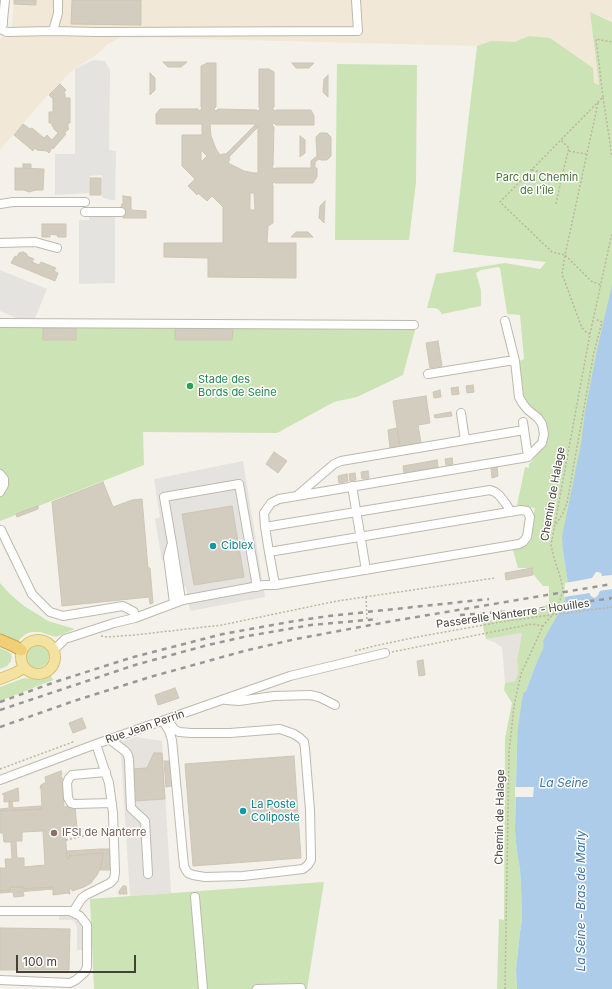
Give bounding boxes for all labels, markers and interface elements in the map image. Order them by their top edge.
park label: Parc du Chemin de l'île [496,171,578,197]
place label: Stade des Bords de Seine [198,373,277,399]
marker: Stade des Bords de Seine [185,381,195,391]
street label: Chemin de Halage [538,446,568,542]
place label: Ciblex [221,539,253,553]
marker: Ciblex [208,541,218,551]
street label: Passerelle Nanterre - Houilles [435,597,591,631]
street label: Rue Jean Perrin [104,707,186,747]
street label: Chemin de Halage [493,769,507,865]
water label: La Seine [539,776,589,790]
place label: La Poste Coliposte [251,798,300,824]
marker: La Poste Coliposte [238,806,248,816]
place label: IFSI de Nanterre [62,826,146,840]
marker: IFSI de Nanterre [49,828,59,838]
water label: La Seine - Bras de Marly [574,831,588,971]
scale bar [18,947,138,973]
text: 100 m [23,954,57,969]

